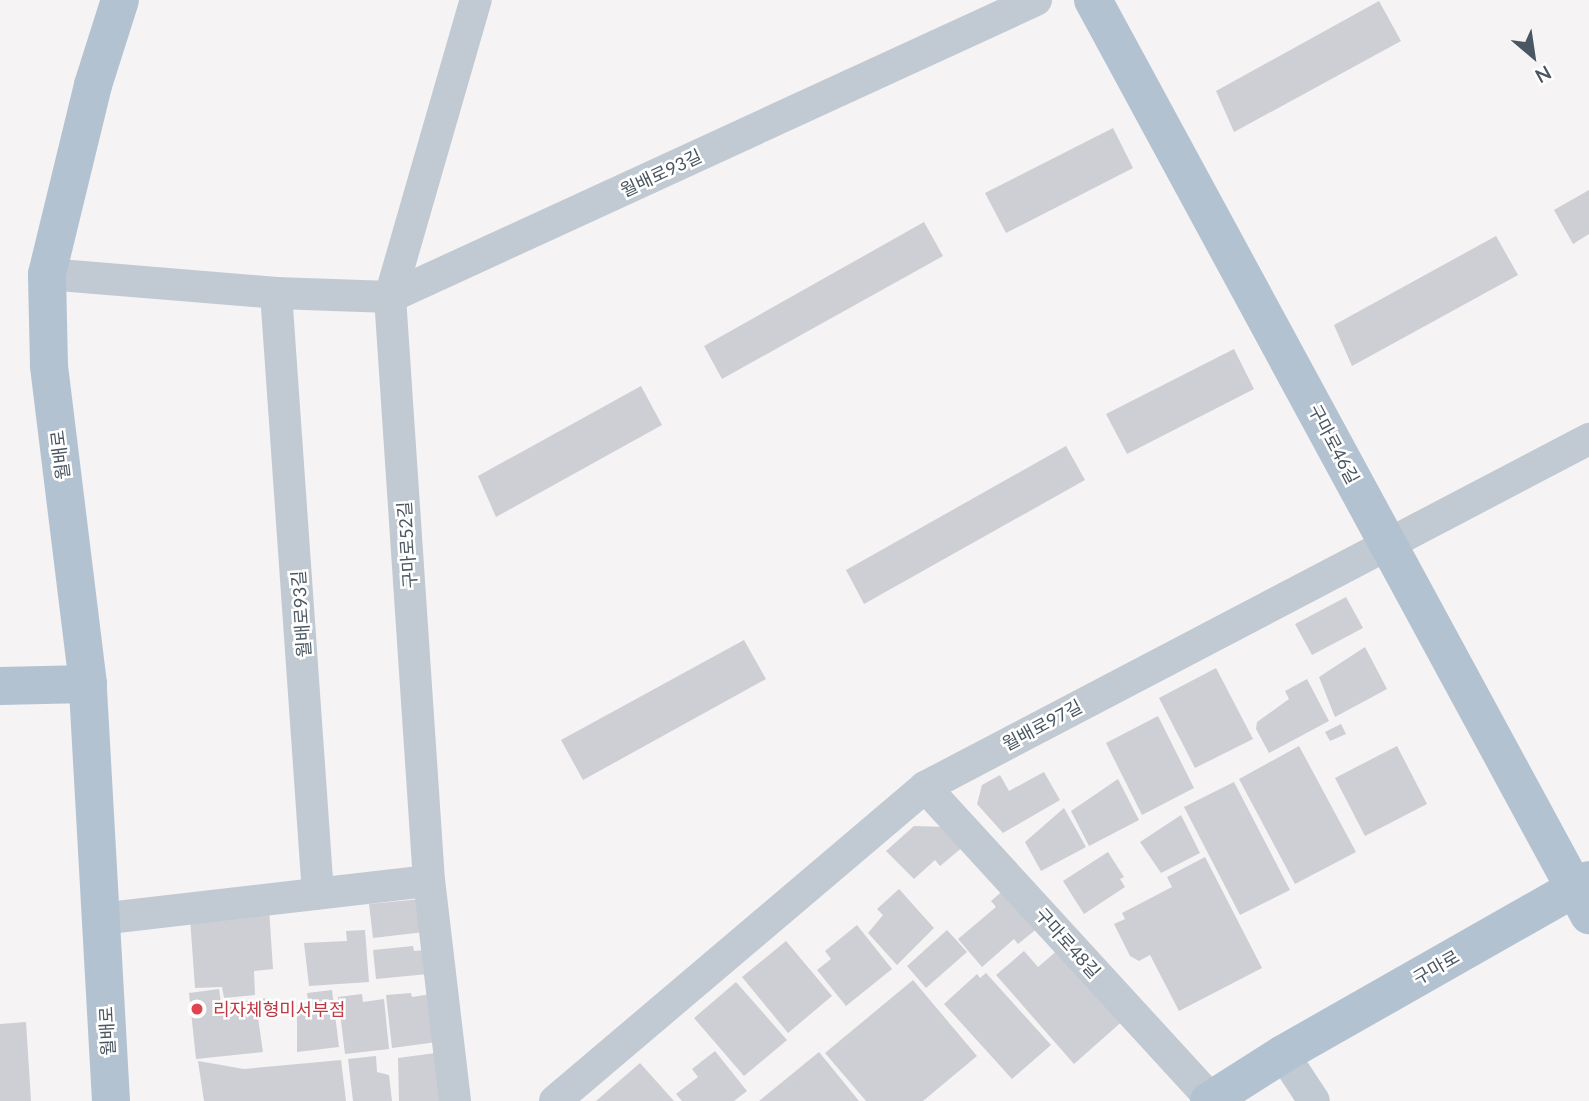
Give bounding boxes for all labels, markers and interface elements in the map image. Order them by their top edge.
north arrow [1498,21,1568,91]
text: N [1531,61,1555,88]
street label: 월배로93길 [617,145,705,201]
street label: 구마로46길 [1304,400,1364,488]
street label: 월배로 [46,429,74,481]
street label: 구마로52길 [393,501,421,589]
street label: 월배로93길 [287,570,315,658]
street label: 월배로97길 [998,695,1086,755]
street label: 구마로48길 [1031,903,1105,983]
street label: 구마로 [1409,945,1463,989]
place label: 리자체형미서부점 [213,998,345,1020]
marker: 리자체형미서부점 [187,999,207,1019]
street label: 월배로 [95,1006,119,1056]

